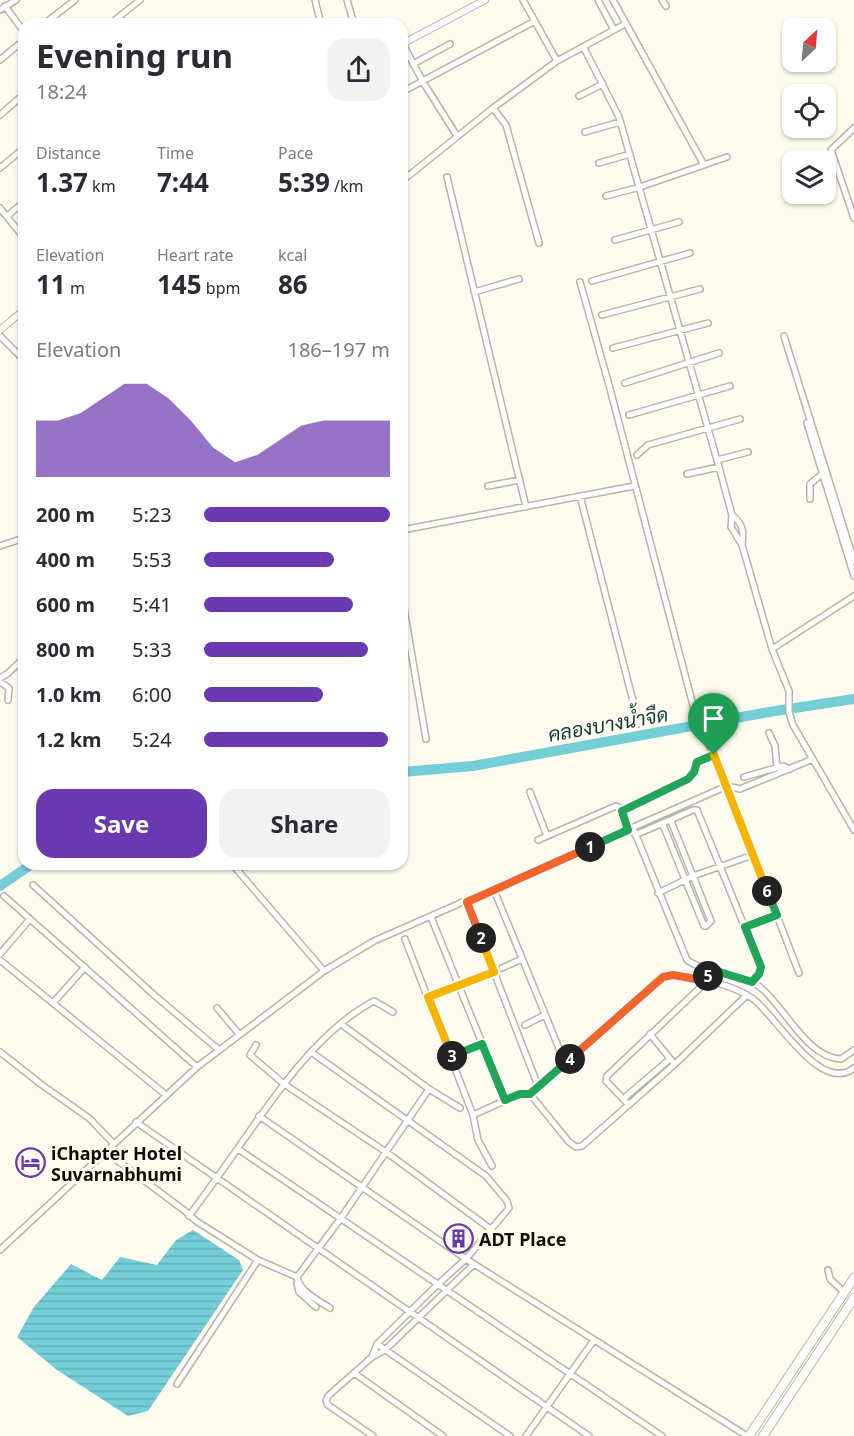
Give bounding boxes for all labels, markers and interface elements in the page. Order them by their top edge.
north arrow [782,18,836,72]
map controls [782,18,836,204]
text: Evening run [36,33,233,78]
button: share [327,38,390,101]
text: 18:24 [36,78,87,105]
button: locate [782,84,836,138]
text: Distance [36,142,101,164]
text: Time [157,142,194,164]
text: Pace [278,142,313,164]
button: layers [782,150,836,204]
text: 1.37 [36,164,88,200]
text: 7:44 [157,164,209,200]
text: 5:39 [278,164,330,200]
text: km [88,175,116,197]
text: /km [330,175,364,197]
text: Elevation [36,244,104,266]
text: Heart rate [157,244,233,266]
text: kcal [278,244,307,266]
text: 11 [36,266,66,302]
text: 145 [157,266,202,302]
text: 86 [278,266,308,302]
text: m [66,277,85,299]
text: bpm [202,277,240,299]
text: Elevation [36,336,121,363]
text: 186–197 m [287,336,390,363]
text: 200 m [36,501,95,528]
text: 5:23 [132,501,172,528]
text: 400 m [36,546,95,573]
text: 5:53 [132,546,172,573]
text: 600 m [36,591,95,618]
text: 5:41 [132,591,172,618]
text: 800 m [36,636,95,663]
text: 5:33 [132,636,172,663]
text: 1.0 km [36,681,102,708]
text: 6:00 [132,681,172,708]
pin [688,693,739,755]
water label: คลองบางน้ำจืด [545,696,670,748]
icon: arrive [697,702,730,735]
text: 1.2 km [36,726,102,753]
text: 5:24 [132,726,172,753]
button: Save [36,789,207,858]
button: Share [219,789,390,858]
pin: 1 [575,832,605,862]
text: 1 [585,836,595,858]
pin: 6 [752,876,782,906]
text: 6 [762,880,772,902]
pin: 2 [466,923,496,953]
text: 2 [476,927,486,949]
pin: 5 [693,961,723,991]
text: 5 [703,965,713,987]
pin: 3 [437,1041,467,1071]
pin: 4 [555,1044,585,1074]
text: 3 [447,1045,457,1067]
text: 4 [565,1048,575,1070]
place label: iChapter Hotel Suvarnabhumi [51,1141,182,1186]
hotel icon: iChapter Hotel Suvarnabhumi [14,1147,46,1179]
building icon: ADT Place [442,1223,474,1255]
place label: ADT Place [479,1227,567,1251]

